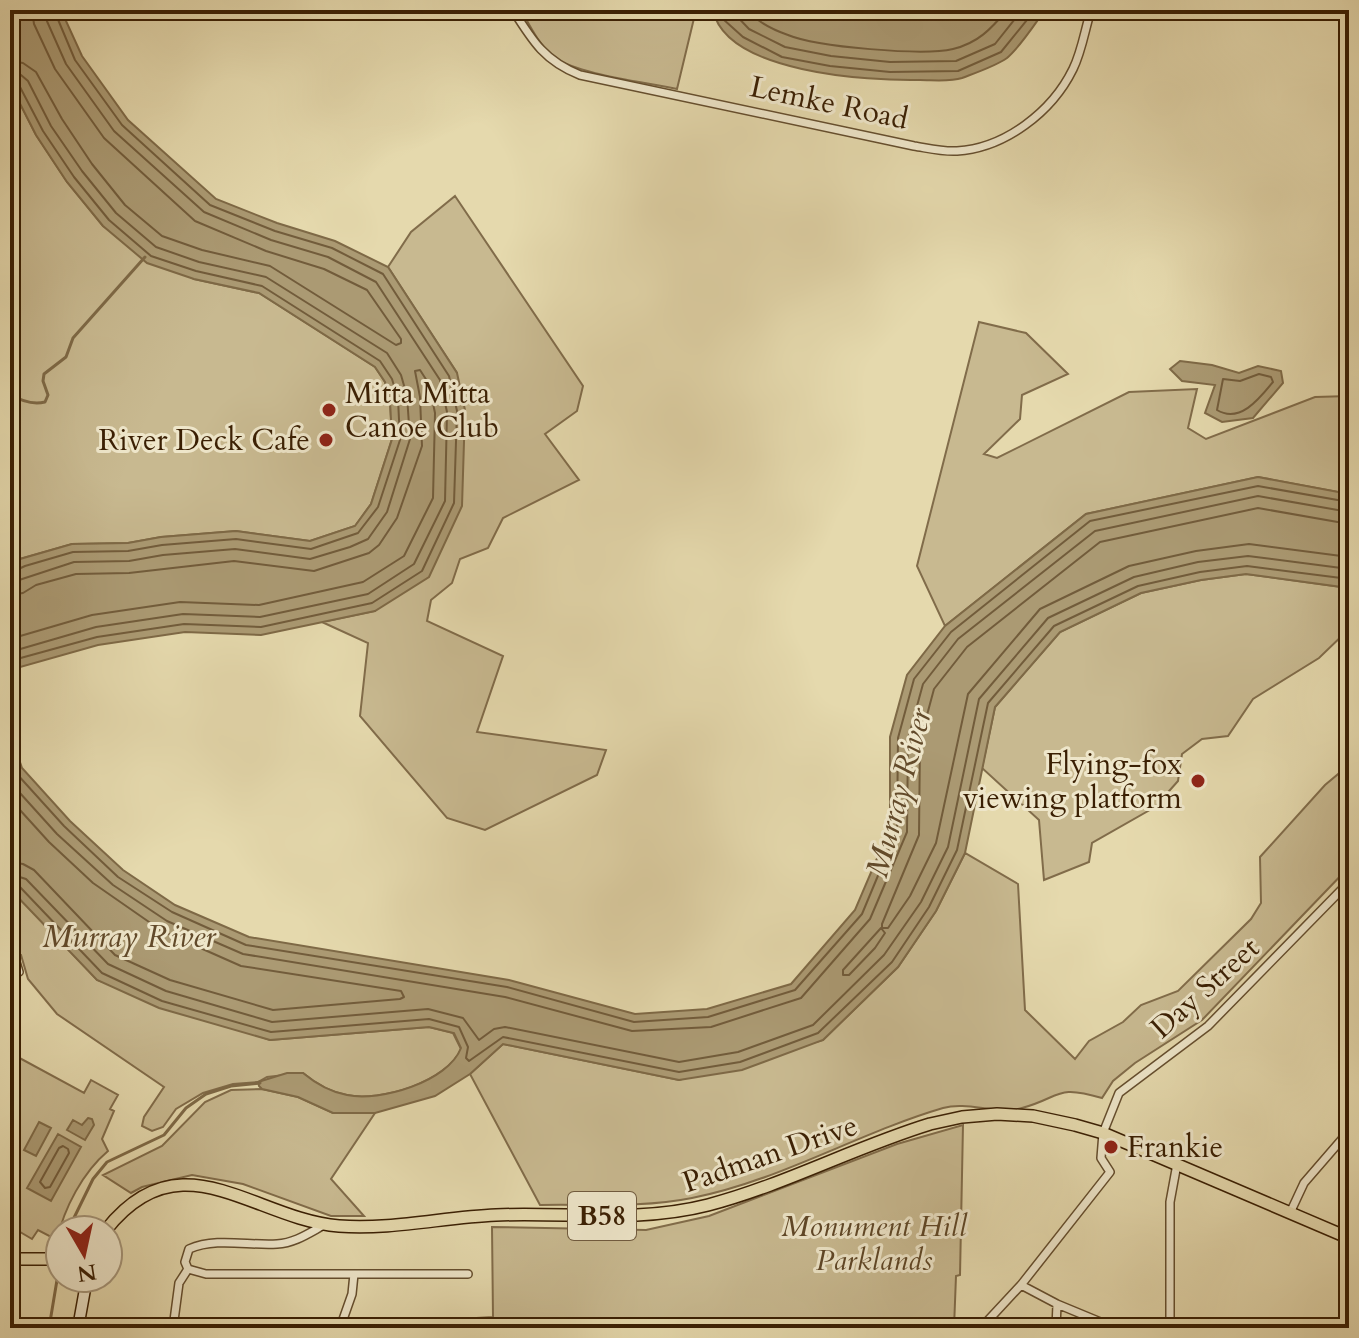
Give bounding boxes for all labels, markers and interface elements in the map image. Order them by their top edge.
street label: Lemke Road [746,66,912,140]
place label: Mitta Mitta Canoe Club [345,373,499,448]
marker: Mitta Mitta Canoe Club [320,401,338,419]
place label: River Deck Cafe [99,420,310,461]
marker: River Deck Cafe [317,431,335,449]
water label: Murray River [855,702,943,882]
place label: Flying-fox viewing platform [963,744,1183,819]
marker: Flying-fox viewing platform [1189,772,1207,790]
water label: Murray River [42,915,217,959]
street label: Day Street [1142,928,1269,1048]
street label: Padman Drive [677,1105,863,1203]
place label: Frankie [1127,1127,1223,1168]
marker: Frankie [1102,1138,1120,1156]
road number: B58 [568,1192,636,1240]
park label: Monument Hill Parklands [781,1206,968,1281]
north arrow [44,1214,124,1294]
text: N [75,1256,99,1289]

